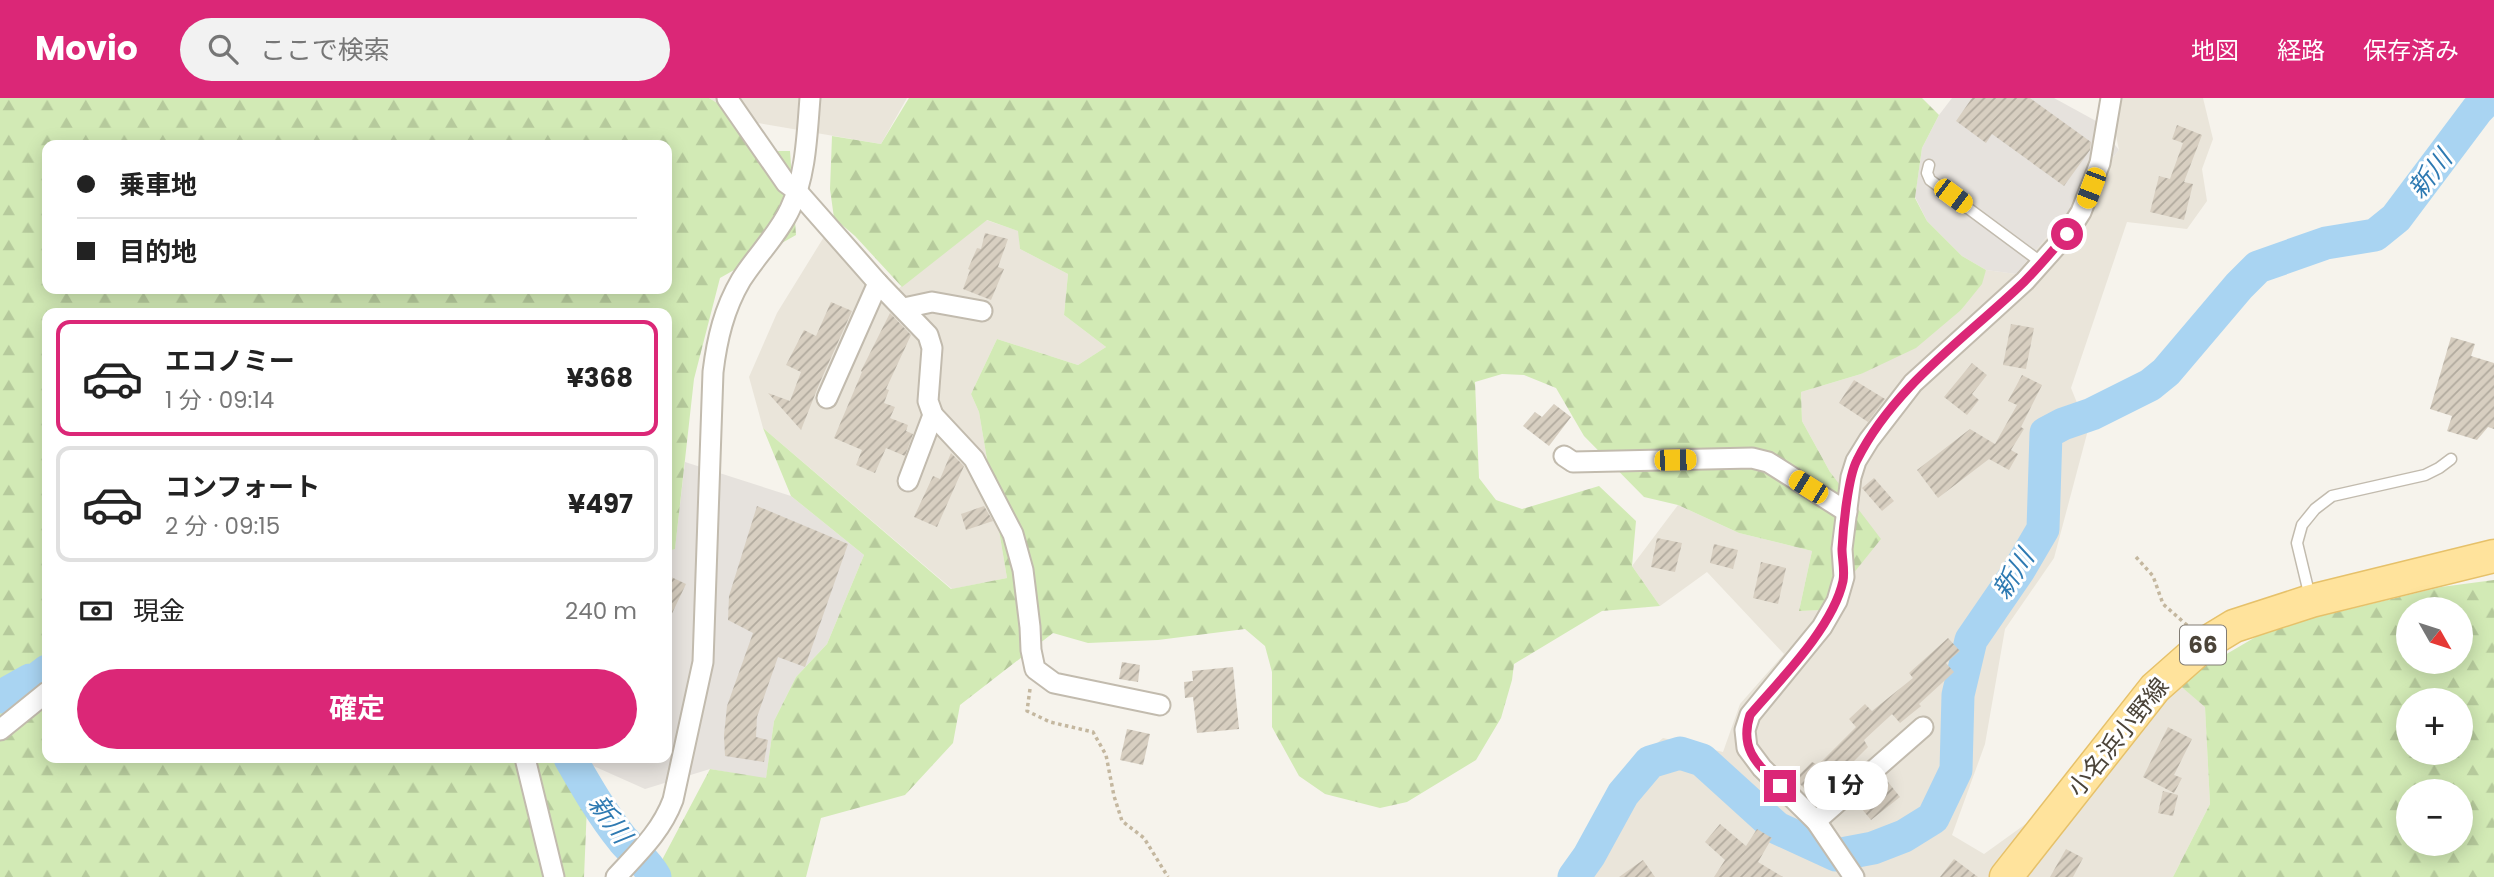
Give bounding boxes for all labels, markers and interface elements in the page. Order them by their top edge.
search box [180,18,670,81]
text: Movio [35,25,138,72]
icon: search [204,30,242,68]
text: ここで検索 [260,32,390,68]
text: 地図 [2191,34,2239,67]
text: 経路 [2277,34,2325,67]
text: 保存済み [2363,34,2459,67]
water label: 新川 [2400,140,2462,206]
car [2074,165,2109,211]
text: 乗車地 [119,167,197,203]
car [1930,175,1977,217]
route start [2051,218,2083,250]
text: 目的地 [119,234,197,270]
text: エコノミー [165,343,295,379]
icon: car [81,347,144,410]
text: ¥368 [566,360,633,396]
text: 1 分 · 09:14 [165,384,274,416]
car [1654,449,1697,471]
car [1785,467,1832,507]
text: コンフォート [165,469,320,505]
icon: car [81,473,144,536]
text: ¥497 [568,486,633,522]
text: 2 分 · 09:15 [165,510,280,542]
water label: 新川 [1984,540,2044,606]
icon: cash [77,592,115,630]
text: 現金 [133,593,185,629]
text: 240 m [565,595,637,627]
north arrow [2396,597,2473,674]
map controls [2396,597,2473,856]
road number: 66 [2180,625,2226,664]
button: 確定 [77,669,637,749]
street label: 小名浜小野線 [2060,671,2176,803]
button: + [2396,688,2473,765]
callout: 1 分 [1804,762,1888,810]
text: 1 分 [1828,769,1864,801]
route end [1764,770,1796,802]
button: − [2396,779,2473,856]
water label: 新川 [580,787,642,853]

